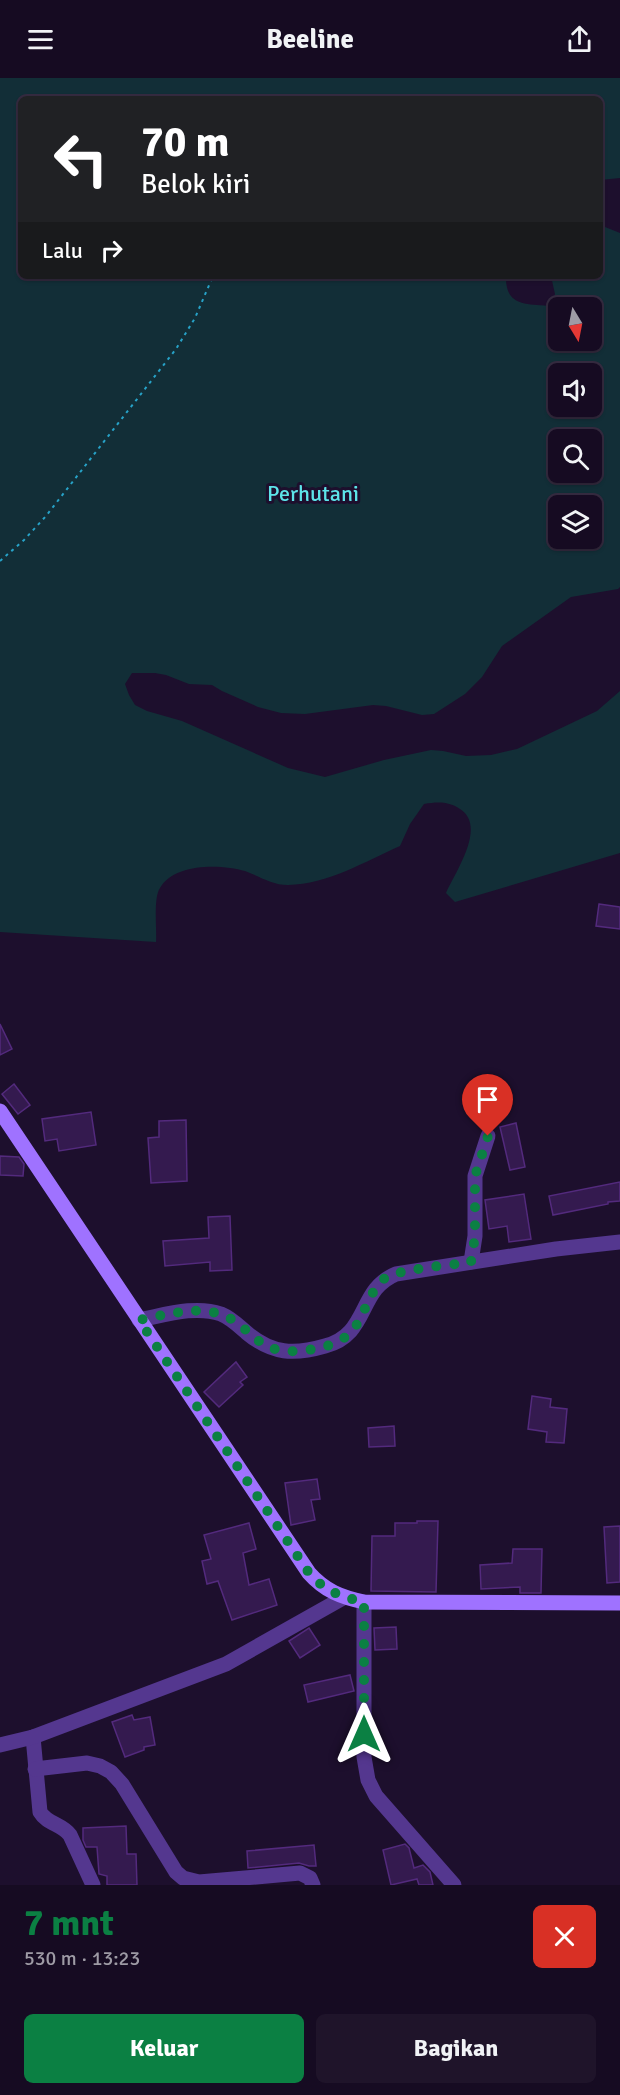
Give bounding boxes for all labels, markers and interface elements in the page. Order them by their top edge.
icon: menu [24,23,57,56]
text: Beeline [266,23,354,56]
icon: share [563,23,596,56]
text: 70 m [141,117,230,168]
icon: left [42,120,120,198]
text: Belok kiri [141,168,250,201]
icon: right [95,234,128,267]
text: Lalu [42,237,83,264]
north arrow [548,297,602,351]
map controls [548,297,602,549]
button: sound [548,363,602,417]
button: search [548,429,602,483]
park label: Perhutani [267,480,359,507]
button: layers [548,495,602,549]
pin [462,1074,513,1136]
icon: arrive [471,1083,504,1116]
position arrow [332,1702,396,1766]
text: 7 mnt [24,1901,114,1946]
button: close [533,1905,596,1968]
text: 530 m · 13:23 [24,1946,140,1971]
button: Keluar [24,2014,304,2083]
button: Bagikan [316,2014,596,2083]

